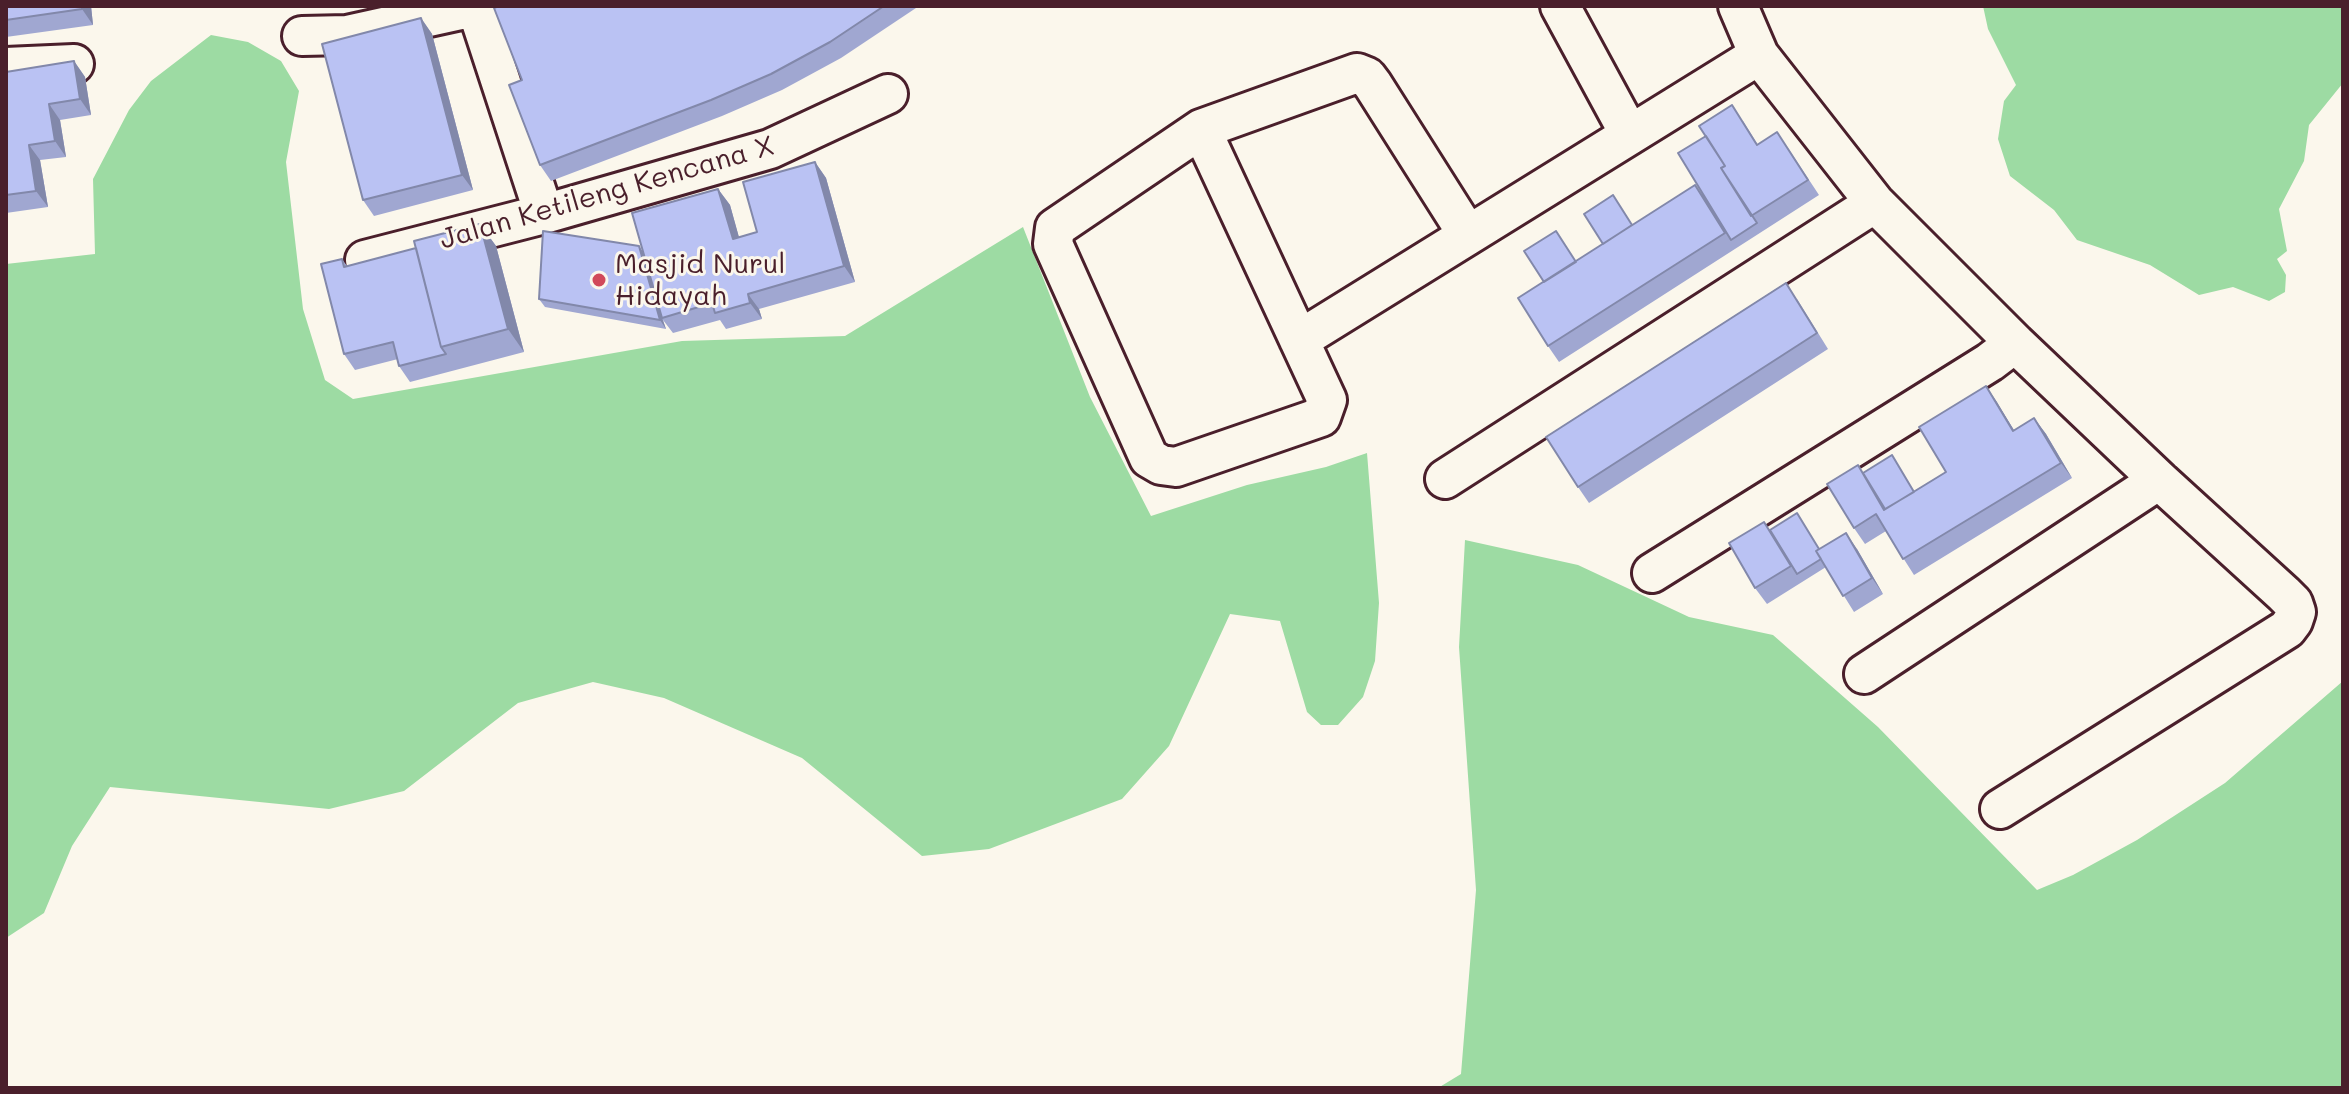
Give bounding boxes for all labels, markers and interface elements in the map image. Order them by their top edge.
street label: Jalan Ketileng Kencana X [436,129,778,257]
place label: Masjid Nurul Hidayah [615,247,785,313]
marker: Masjid Nurul Hidayah [590,271,608,289]

